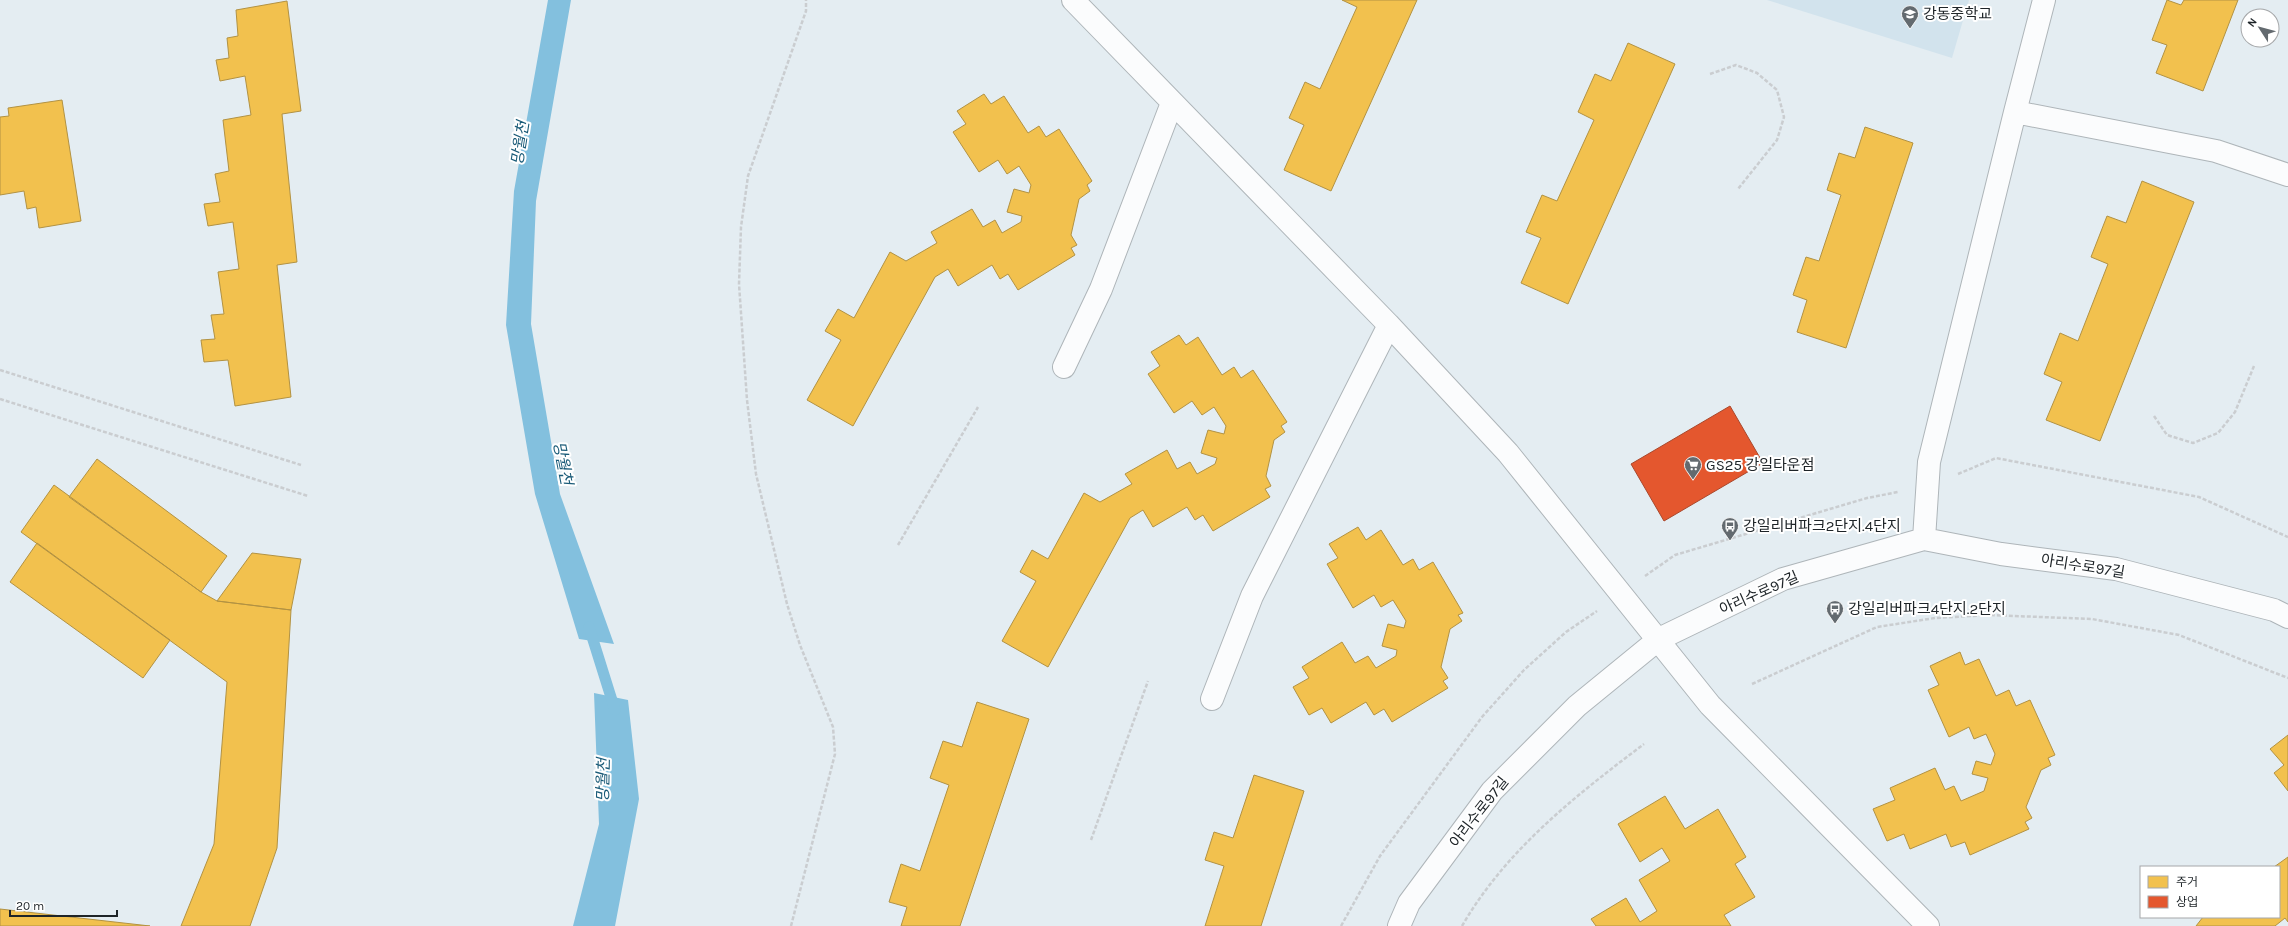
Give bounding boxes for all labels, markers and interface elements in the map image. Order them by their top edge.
school or university icon: 강동중학교 [1900,4,1920,29]
place label: 강동중학교 [1923,5,1992,23]
north arrow [2240,8,2280,48]
text: N [2245,15,2260,29]
water label: 망월천 [507,117,533,166]
water label: 망월천 [549,440,577,489]
supermarket icon: GS25 강일타운점 [1683,455,1703,480]
place label: GS25 강일타운점 [1706,456,1814,474]
bus stop icon: 강일리버파크2단지.4단지 [1720,516,1740,541]
place label: 강일리버파크2단지.4단지 [1743,517,1901,535]
street label: 아리수로97길 [2040,550,2126,582]
street label: 아리수로97길 [1717,568,1801,618]
bus stop icon: 강일리버파크4단지.2단지 [1825,599,1845,624]
place label: 강일리버파크4단지.2단지 [1848,600,2006,618]
water label: 망월천 [593,755,613,802]
street label: 아리수로97길 [1446,773,1512,851]
legend [2140,866,2280,918]
text: 주거 [2176,875,2198,889]
scale bar [10,892,117,918]
text: 상업 [2176,895,2198,909]
text: 20 m [16,899,44,913]

